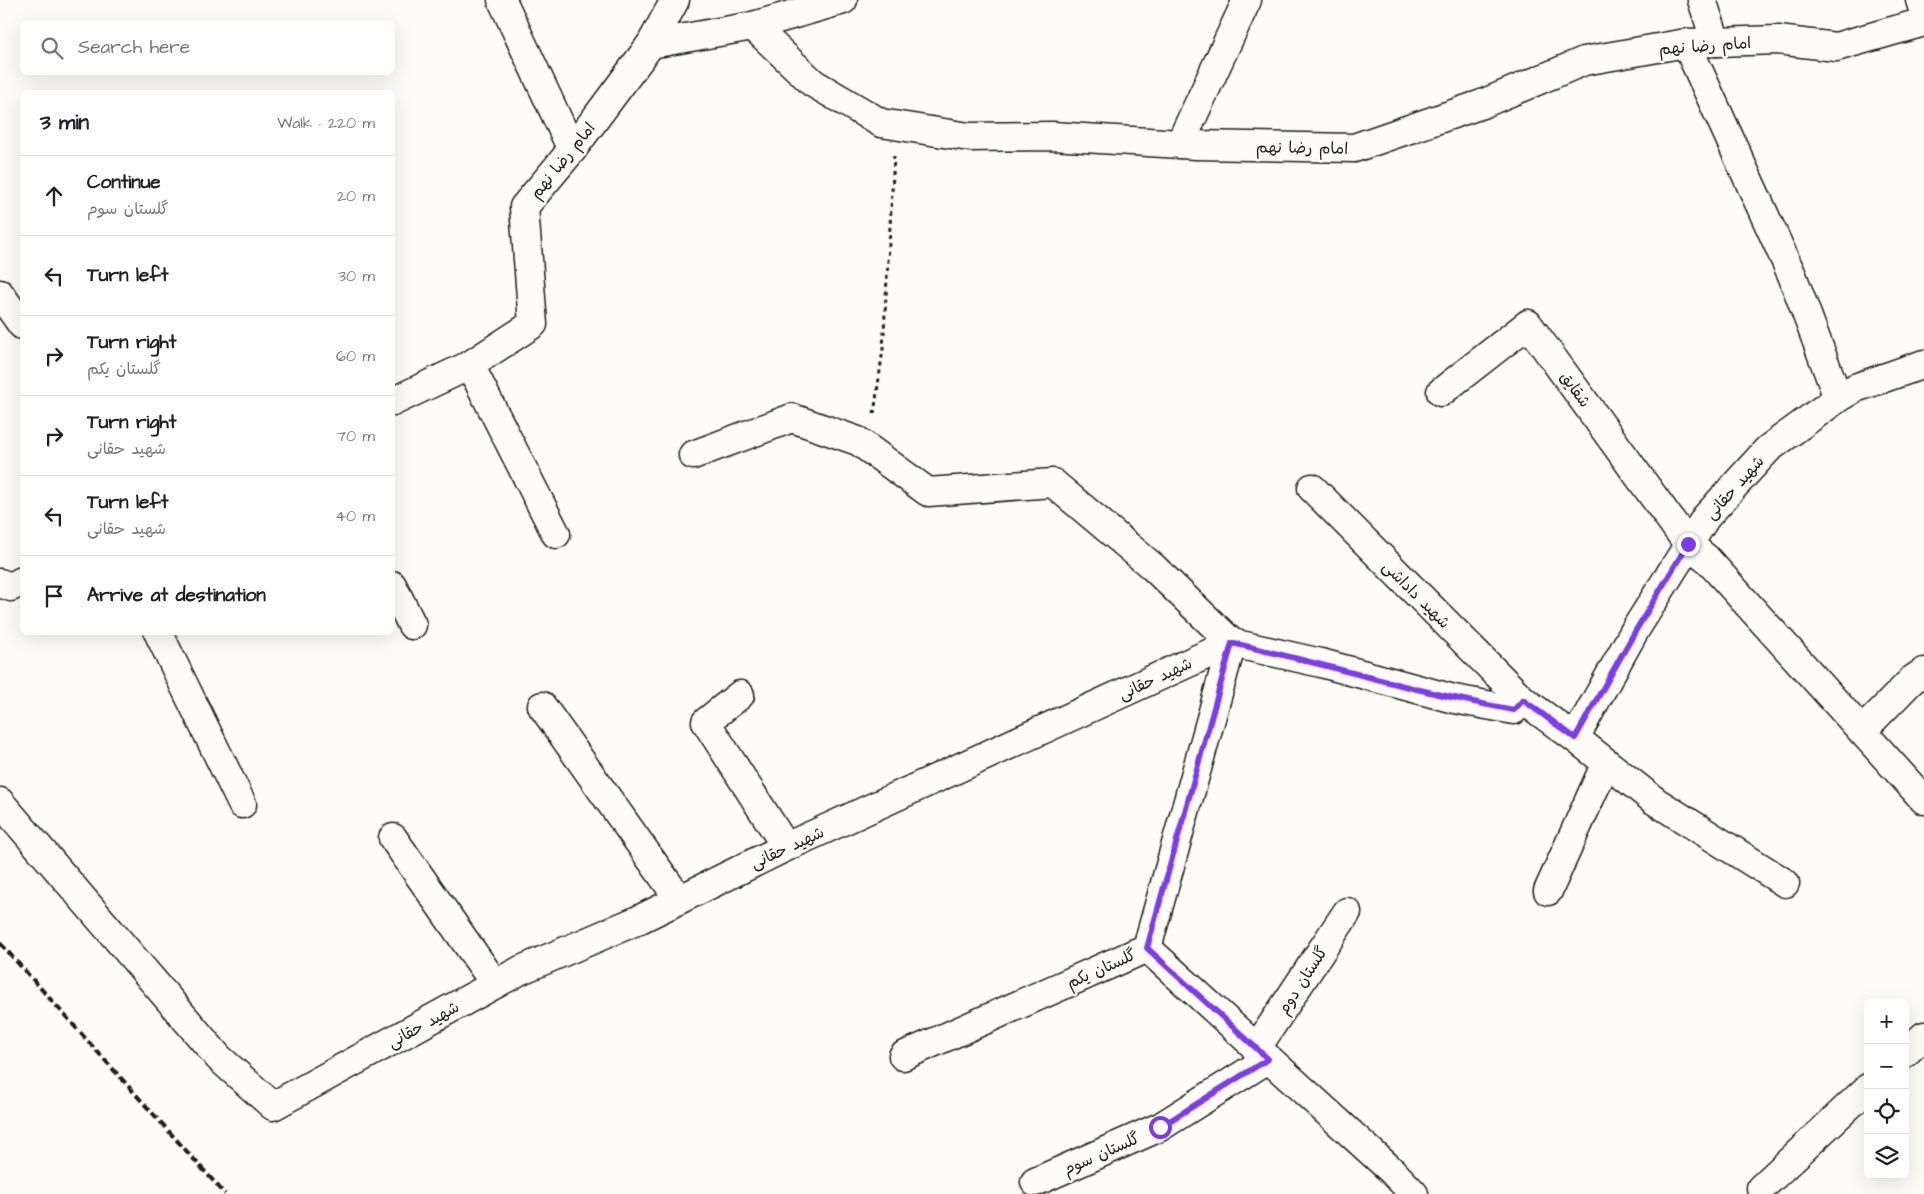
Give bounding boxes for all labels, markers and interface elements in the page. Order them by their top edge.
search box [20,20,395,75]
street label: امام رضا نهم [1658,32,1752,61]
icon: search [38,34,66,62]
text: Search here [78,34,190,61]
text: 3 min [40,108,89,137]
text: Walk · 220 m [277,112,375,134]
street label: امام رضا نهم [525,118,601,204]
street label: امام رضا نهم [1256,136,1348,161]
text: Continue [87,169,161,196]
icon: ahead [40,182,68,210]
text: 20 m [337,185,375,207]
text: گلستان سوم [87,198,169,220]
icon: left [40,262,68,290]
text: Turn left [87,262,168,289]
text: 30 m [338,265,375,287]
text: Turn right [87,329,176,356]
icon: right [40,342,68,370]
text: 60 m [336,345,375,367]
text: گلستان یکم [87,358,161,380]
street label: شقایق [1555,367,1596,412]
text: Turn right [87,409,176,436]
icon: right [40,422,68,450]
text: 70 m [336,425,375,447]
text: شهید حقانی [87,438,166,460]
street label: شهید حقانی [1700,451,1769,524]
text: Turn left [87,489,168,516]
icon: left [40,502,68,530]
text: 40 m [335,505,375,527]
text: شهید حقانی [87,518,166,540]
route end [1677,533,1700,556]
street label: شهید داداشی [1377,556,1455,634]
icon: arrive [40,582,68,610]
text: Arrive at destination [87,582,266,609]
street label: شهید حقانی [1115,652,1196,706]
street label: شهید حقانی [747,821,828,875]
street label: گلستان دوم [1273,942,1334,1019]
street label: گلستان یکم [1063,944,1140,995]
street label: شهید حقانی [384,996,463,1054]
map controls [1864,999,1909,1179]
button: + [1864,999,1909,1044]
button: − [1864,1044,1909,1089]
button: locate [1864,1089,1909,1134]
route start [1149,1116,1172,1139]
street label: گلستان سوم [1060,1127,1144,1181]
button: layers [1864,1134,1909,1179]

